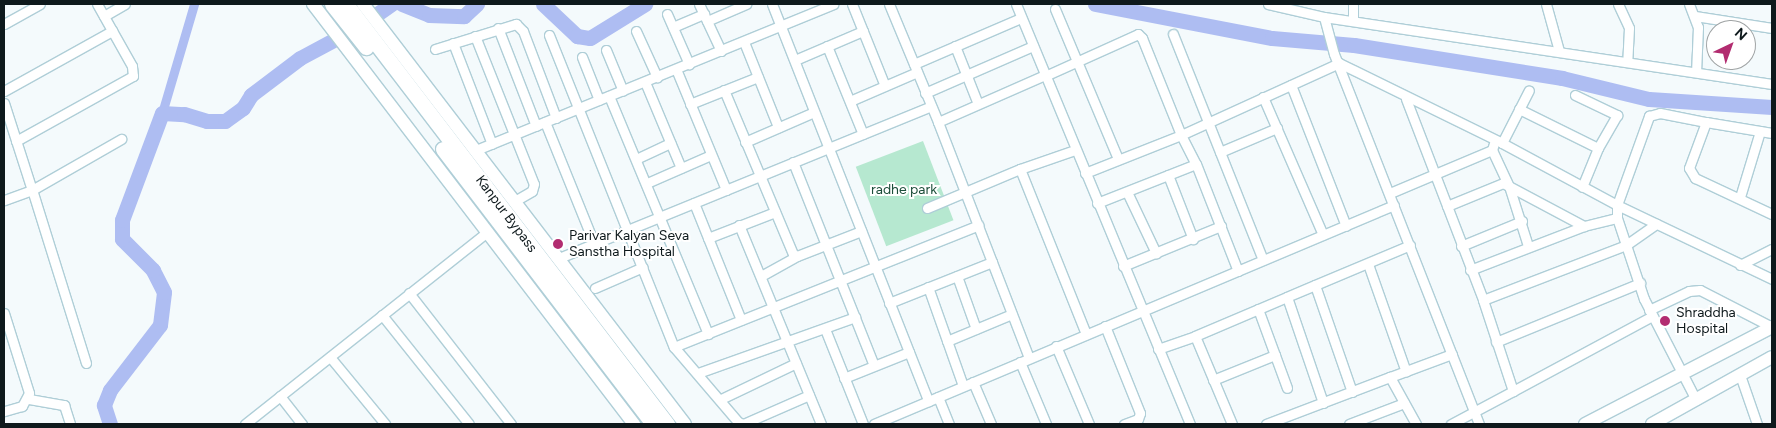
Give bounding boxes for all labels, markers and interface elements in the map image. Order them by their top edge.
north arrow [1706,20,1756,70]
text: N [1731,24,1750,44]
street label: Kanpur Bypass [472,172,540,256]
park label: radhe park [871,182,937,198]
place label: Parivar Kalyan Seva Sanstha Hospital [569,228,689,260]
marker: Parivar Kalyan Seva Sanstha Hospital [551,237,565,251]
place label: Shraddha Hospital [1676,305,1736,338]
marker: Shraddha Hospital [1658,314,1672,328]

